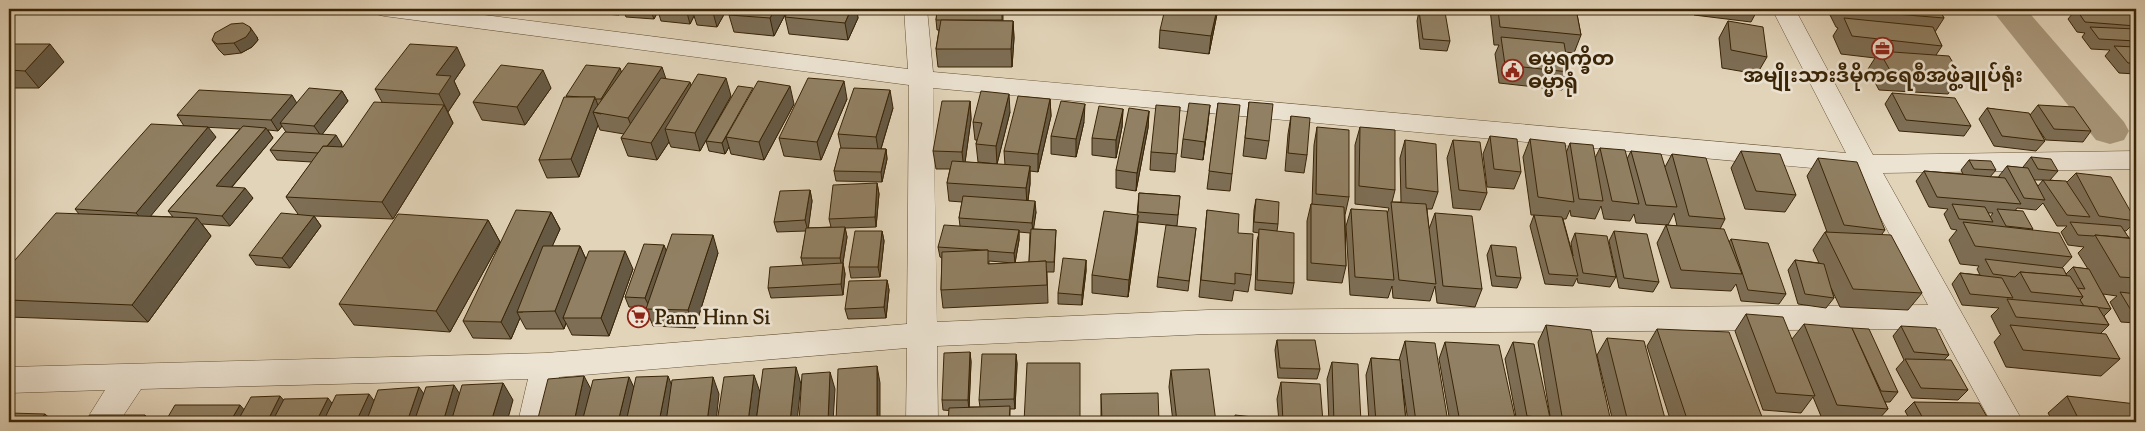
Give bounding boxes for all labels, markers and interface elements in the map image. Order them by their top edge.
office icon: အမျိုးသားဒီမိုကရေစီအဖွဲ့ချုပ်ရုံး [1871,37,1895,61]
place label: ဓမ္မရက္ခိတ ဓမ္မာရုံ [1528,45,1614,98]
public building icon: ဓမ္မရက္ခိတ ဓမ္မာရုံ [1500,58,1524,82]
place label: အမျိုးသားဒီမိုကရေစီအဖွဲ့ချုပ်ရုံး [1743,62,2023,92]
supermarket icon: Pann Hinn Si [627,305,651,329]
place label: Pann Hinn Si [655,305,770,334]

